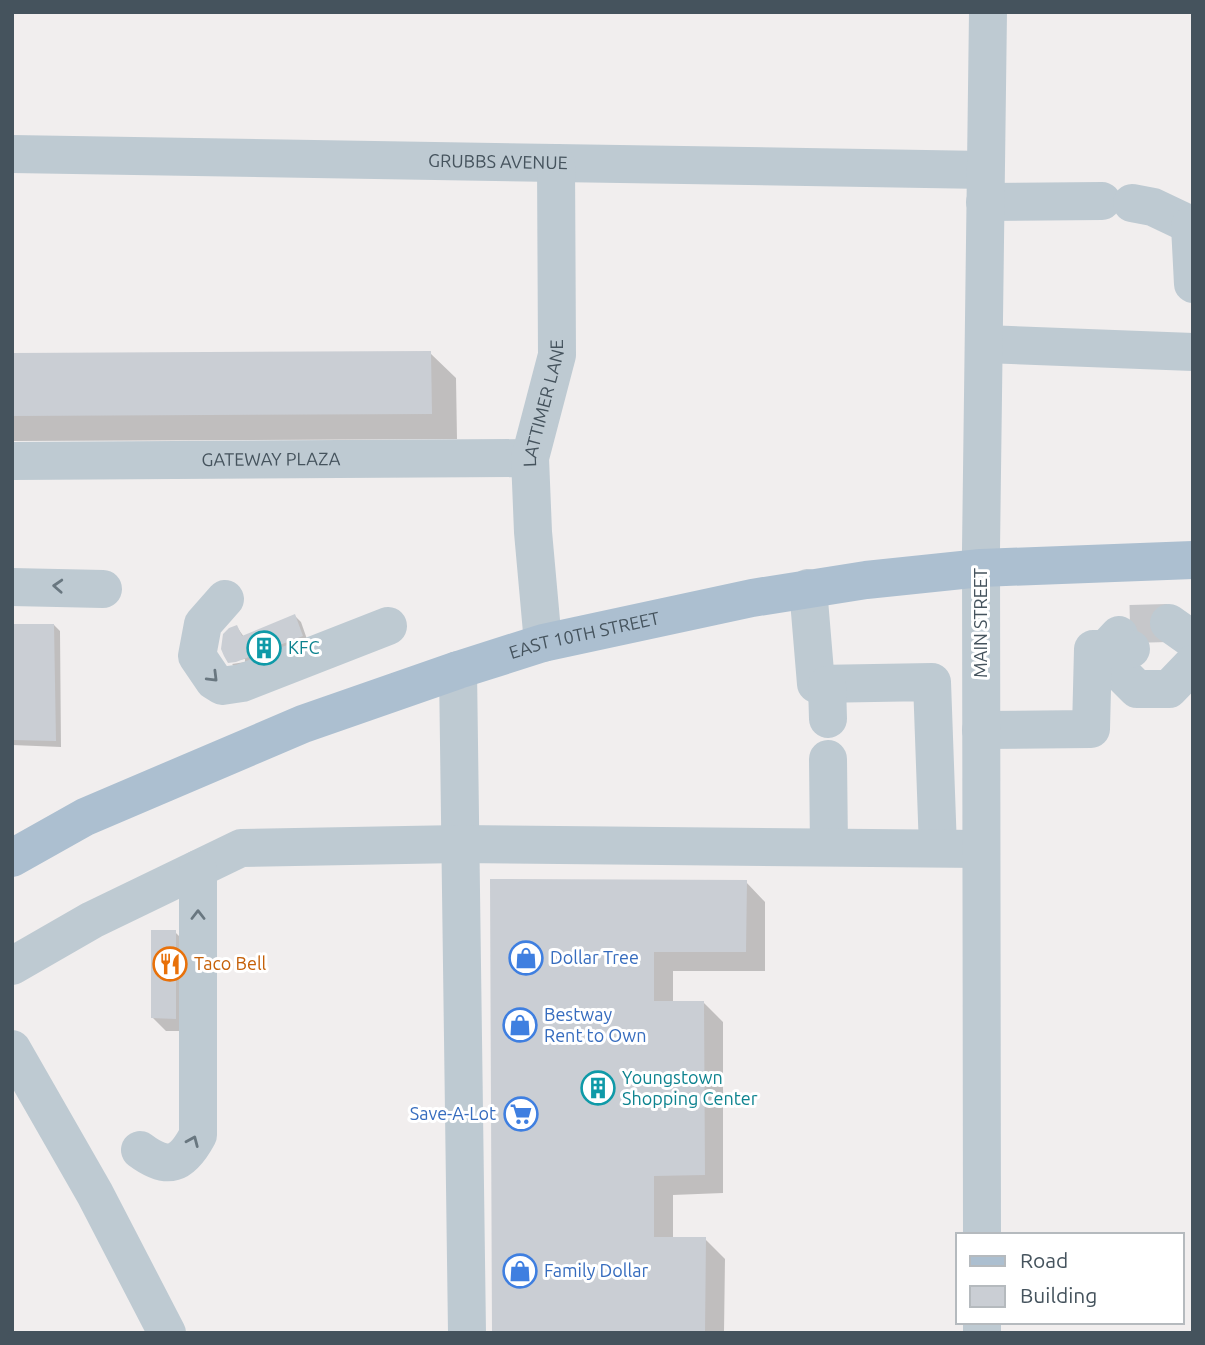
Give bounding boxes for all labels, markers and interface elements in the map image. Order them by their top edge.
street label: GRUBBS AVENUE [428,150,568,172]
street label: LATTIMER LANE [519,339,567,467]
street label: GATEWAY PLAZA [201,448,341,469]
street label: MAIN STREET [970,568,990,678]
one-way arrow [52,579,63,594]
street label: EAST 10TH STREET [506,607,661,662]
building icon: KFC [245,629,283,667]
place label: KFC [288,637,319,657]
one-way arrow [205,669,218,682]
one-way arrow [190,909,206,919]
shop icon: Dollar Tree [507,939,545,977]
restaurant icon: Taco Bell [151,945,189,983]
place label: Dollar Tree [550,947,639,967]
place label: Taco Bell [194,953,267,973]
place label: Bestway Rent to Own [544,1004,647,1045]
shop icon: Bestway Rent to Own [501,1006,539,1044]
place label: Youngstown Shopping Center [622,1067,758,1108]
building icon: Youngstown Shopping Center [579,1069,617,1107]
supermarket icon: Save-A-Lot [502,1095,540,1133]
place label: Save-A-Lot [410,1103,496,1123]
one-way arrow [185,1136,199,1148]
legend [956,1233,1184,1324]
text: Road [1020,1248,1068,1272]
shop icon: Family Dollar [501,1252,539,1290]
place label: Family Dollar [544,1260,648,1280]
text: Building [1020,1283,1097,1307]

